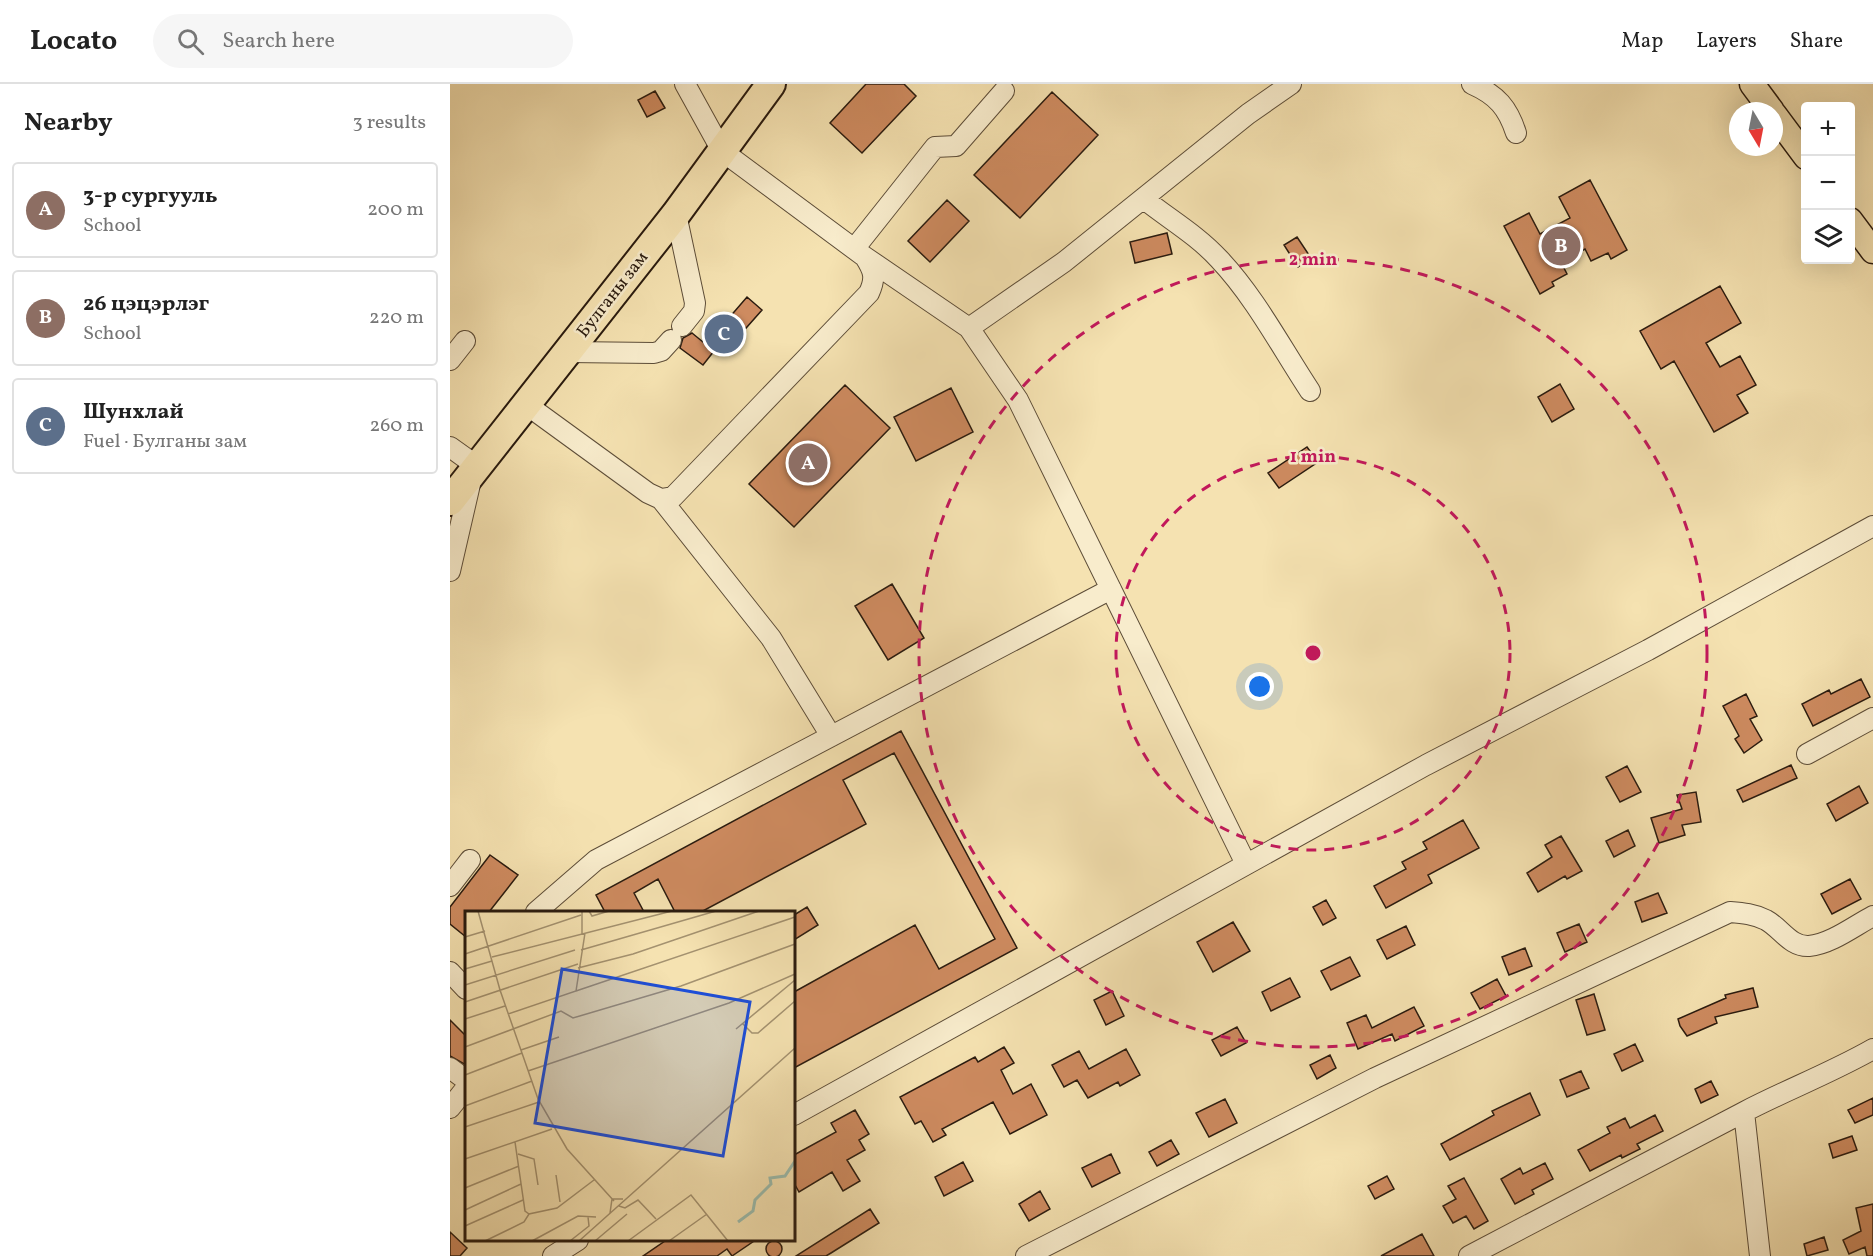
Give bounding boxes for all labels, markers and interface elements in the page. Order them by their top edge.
search box [153,14,573,68]
text: Locato [30,22,117,61]
icon: search [174,25,207,58]
text: Search here [222,26,335,57]
text: Map [1621,27,1663,56]
text: Layers [1696,27,1757,56]
text: Share [1790,27,1843,56]
north arrow [1729,102,1783,156]
map controls [1801,102,1855,264]
button: + [1801,102,1855,156]
text: Nearby [24,105,113,141]
text: 3 results [352,109,426,137]
button: − [1801,156,1855,210]
text: 3-р сургууль [83,181,218,212]
text: A [38,196,53,224]
text: 200 m [367,196,424,224]
button: layers [1801,210,1855,264]
text: School [83,212,141,240]
pin: B [1542,224,1580,268]
street label: Булганы зам [571,247,655,343]
text: 2 min [1289,248,1337,273]
text: 26 цэцэрлэг [83,289,209,320]
text: B [39,304,52,332]
text: 220 m [369,304,424,332]
pin: C [704,312,744,356]
text: School [83,320,141,348]
text: Шунхлай [83,397,184,428]
text: C [39,412,52,440]
text: 260 m [369,412,424,440]
text: Fuel · Булганы зам [83,428,247,456]
pin: A [788,440,828,485]
text: 1 min [1290,445,1336,470]
centre of rings [1303,643,1323,663]
your location [1245,672,1274,701]
inset map [465,911,795,1241]

